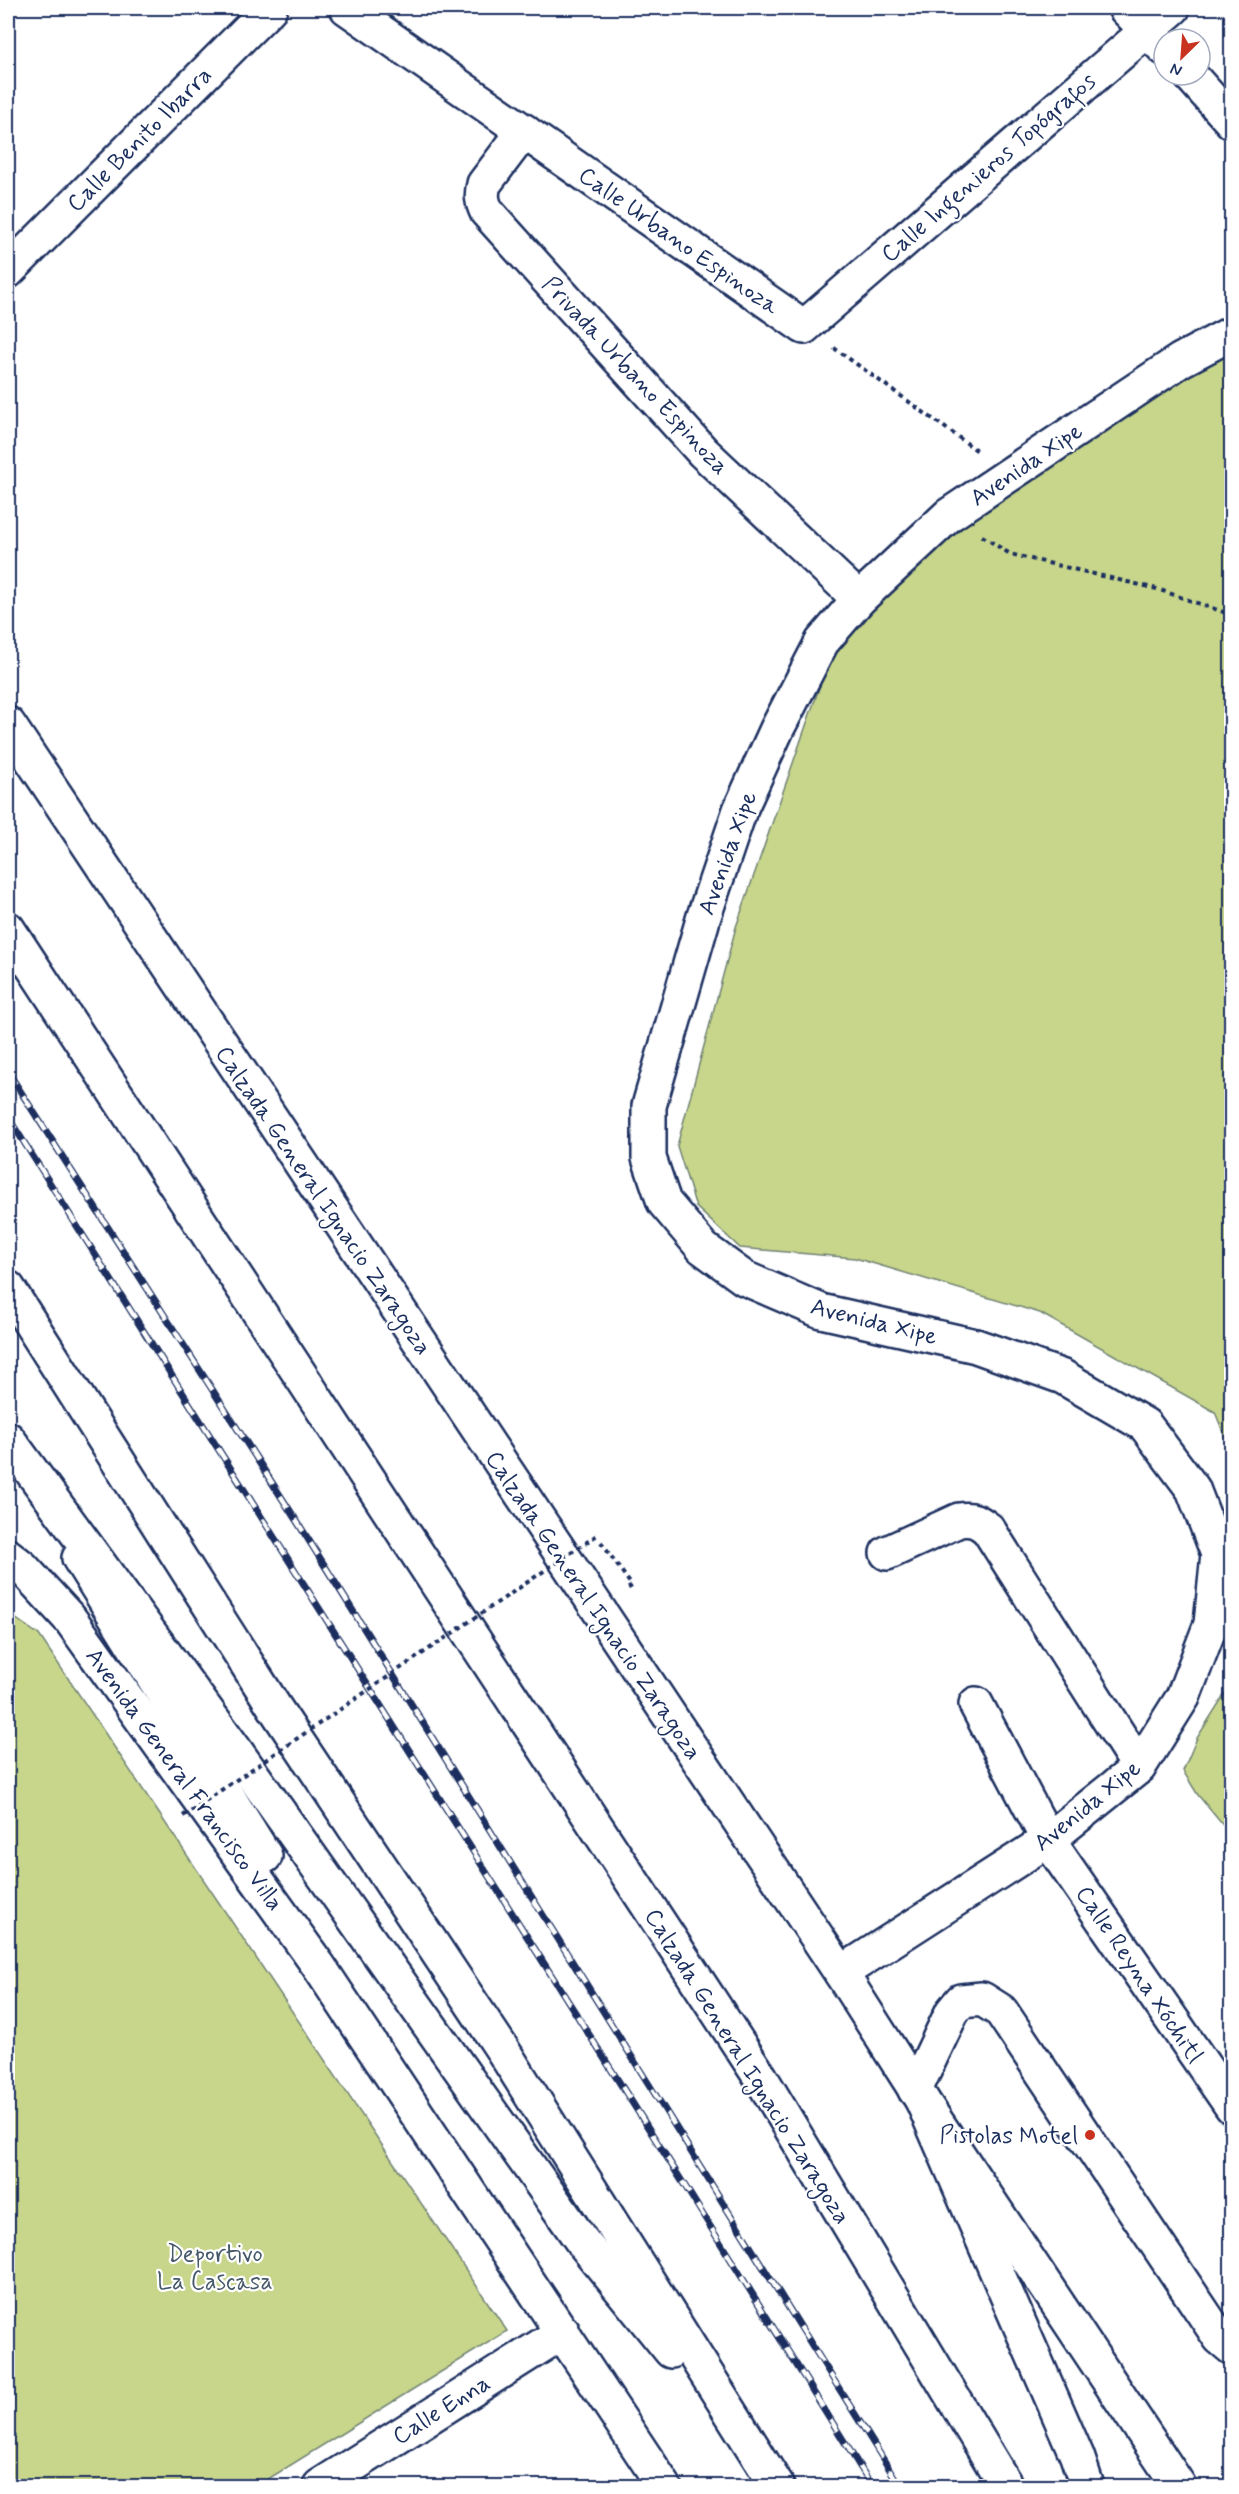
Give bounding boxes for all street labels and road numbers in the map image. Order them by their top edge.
street label: Calle Benito Ibarra [61,61,219,219]
street label: Calle Ingenieros Topógrafos [875,66,1105,272]
street label: Calle Urbano Espinoza [572,160,785,323]
street label: Privada Urbano Espinoza [535,270,735,482]
street label: Avenida Xipe [964,416,1089,514]
street label: Avenida Xipe [692,787,765,920]
street label: Calzada General Ignacio Zaragoza [206,1040,438,1363]
street label: Avenida Xipe [807,1292,940,1353]
street label: Calzada General Ignacio Zaragoza [476,1445,708,1768]
street label: Avenida General Francisco Villa [78,1642,290,1918]
street label: Avenida Xipe [1028,1753,1148,1859]
street label: Calle Reyna Xóchitl [1068,1880,1210,2070]
street label: Calzada General Ignacio Zaragoza [635,1903,857,2231]
street label: Calle Enna [387,2368,497,2453]

